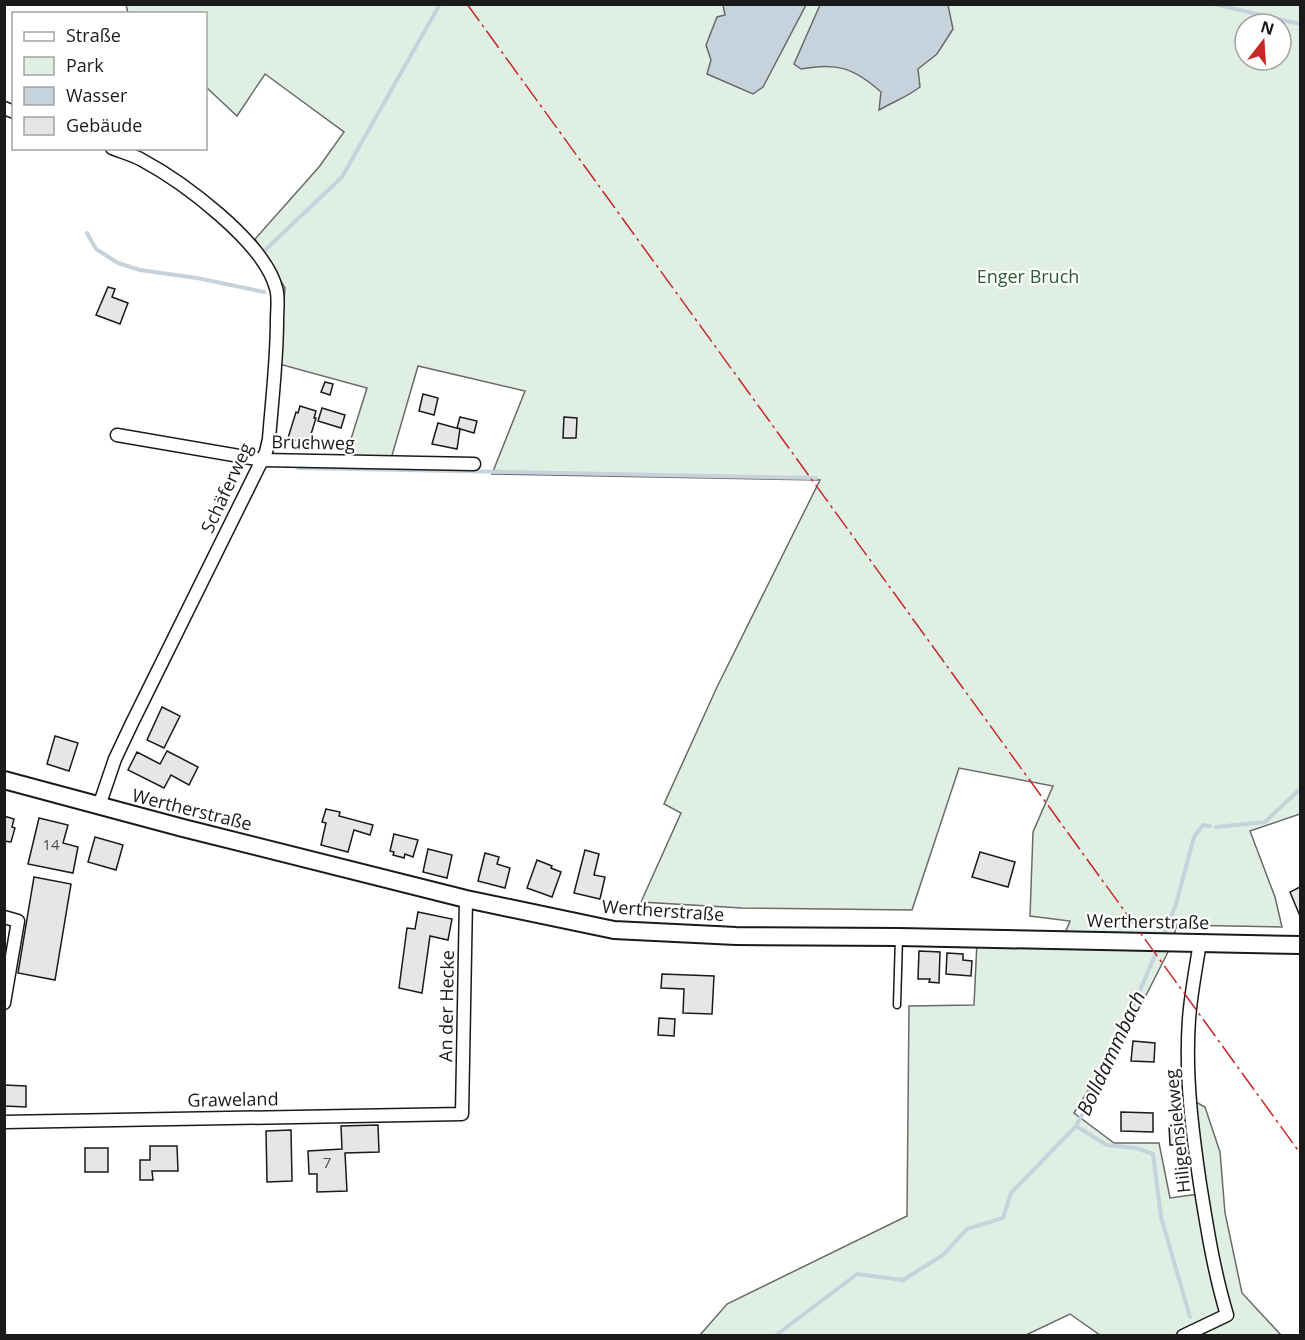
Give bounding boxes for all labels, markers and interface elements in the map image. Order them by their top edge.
legend [12,12,207,150]
north arrow [1233,12,1293,72]
text: N [1258,15,1277,40]
text: Straße [66,23,121,47]
text: Park [66,53,104,77]
text: Wasser [66,83,128,107]
text: Gebäude [66,113,142,137]
park label: Enger Bruch [977,264,1079,288]
street label: Bruchweg [271,429,355,455]
street label: Schäferweg [195,438,258,537]
street label: Wertherstraße [130,783,255,836]
house number: 14 [42,834,60,854]
street label: Wertherstraße [601,894,725,926]
street label: Wertherstraße [1086,908,1210,934]
street label: An der Hecke [433,950,459,1062]
water label: Bolldammbach [1070,986,1151,1119]
street label: Hiligensiekweg [1159,1068,1195,1194]
street label: Graweland [187,1086,279,1112]
house number: 7 [323,1152,331,1172]

